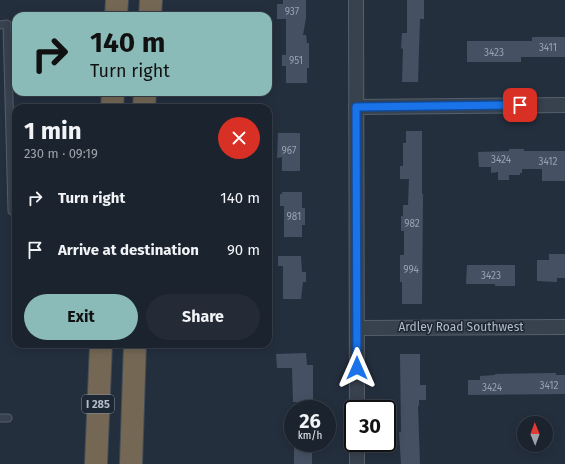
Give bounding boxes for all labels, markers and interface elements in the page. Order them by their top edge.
house number: 937 [285,6,300,18]
text: 140 m [90,26,166,59]
icon: right [24,28,76,80]
house number: 3411 [539,42,557,54]
house number: 3423 [484,47,504,59]
house number: 951 [289,55,303,67]
text: Turn right [90,60,170,82]
pin [503,88,537,122]
icon: arrive [509,94,531,116]
text: 1 min [24,117,82,145]
button: close [218,117,260,159]
house number: 967 [282,145,297,157]
text: 230 m · 09:19 [24,146,98,161]
house number: 3424 [491,154,512,166]
house number: 3412 [539,156,558,168]
icon: right [24,187,46,209]
text: Turn right [58,189,125,207]
text: 140 m [220,189,260,207]
house number: 981 [287,211,301,223]
house number: 982 [404,218,420,230]
icon: arrive [24,239,46,261]
text: Arrive at destination [58,241,199,259]
text: 90 m [227,241,260,259]
house number: 994 [403,264,420,276]
house number: 3423 [481,270,501,282]
button: Exit [24,294,138,340]
button: Share [146,294,260,340]
street label: Ardley Road Southwest [398,320,524,334]
position arrow [336,347,378,389]
house number: 3412 [540,380,559,392]
house number: 3424 [482,382,503,394]
road number: I 285 [82,395,114,413]
speed limit sign: 30 [344,400,396,452]
text: 26 [299,409,321,433]
north arrow [517,416,553,452]
map controls [517,416,553,452]
text: km/h [298,430,322,442]

